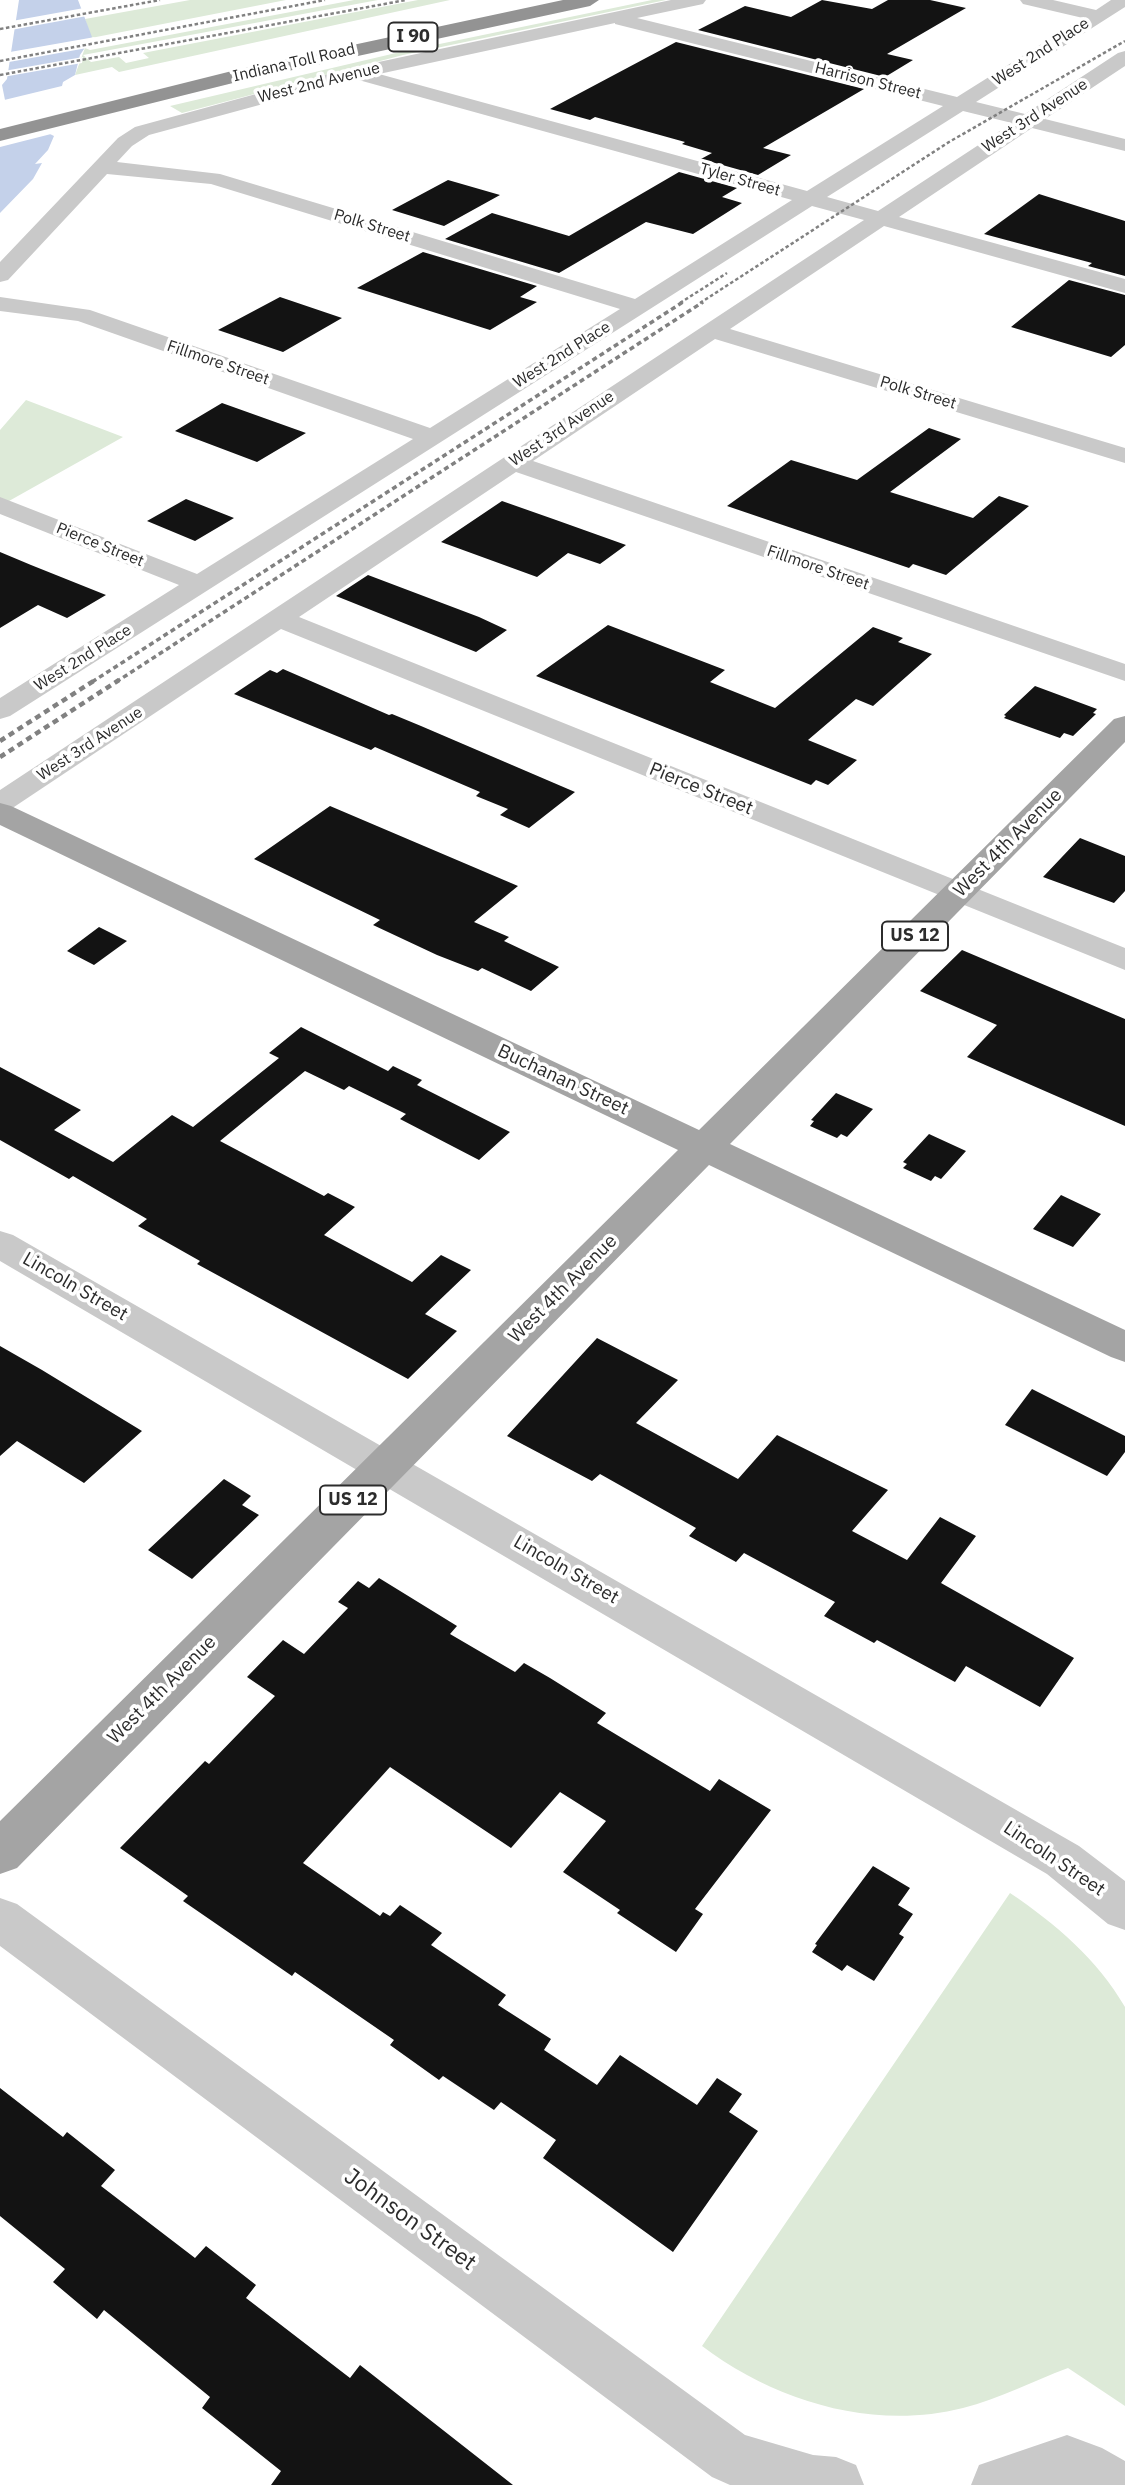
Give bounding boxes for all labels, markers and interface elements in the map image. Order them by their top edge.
street label: West 2nd Place [989,14,1093,90]
road number: I 90 [388,22,438,52]
street label: Indiana Toll Road [231,40,357,86]
street label: Harrison Street [813,58,923,104]
street label: West 2nd Avenue [256,59,382,107]
street label: West 3rd Avenue [979,75,1091,157]
street label: Tyler Street [697,159,783,201]
street label: Polk Street [332,205,412,247]
street label: West 2nd Place [510,317,614,393]
street label: Fillmore Street [164,337,272,389]
street label: Polk Street [878,372,958,414]
street label: West 3rd Avenue [506,387,618,471]
street label: Pierce Street [53,519,147,571]
street label: Fillmore Street [764,542,872,594]
street label: West 2nd Place [31,620,135,696]
street label: West 3rd Avenue [34,703,146,785]
street label: Pierce Street [646,758,756,820]
street label: West 4th Avenue [949,784,1067,902]
road number: US 12 [882,922,948,951]
street label: Buchanan Street [494,1040,632,1120]
street label: West 4th Avenue [504,1230,622,1348]
street label: Lincoln Street [18,1248,132,1326]
road number: US 12 [320,1485,386,1514]
street label: Lincoln Street [509,1531,623,1609]
street label: West 4th Avenue [103,1631,221,1749]
street label: Lincoln Street [999,1817,1109,1901]
street label: Johnson Street [339,2163,481,2277]

